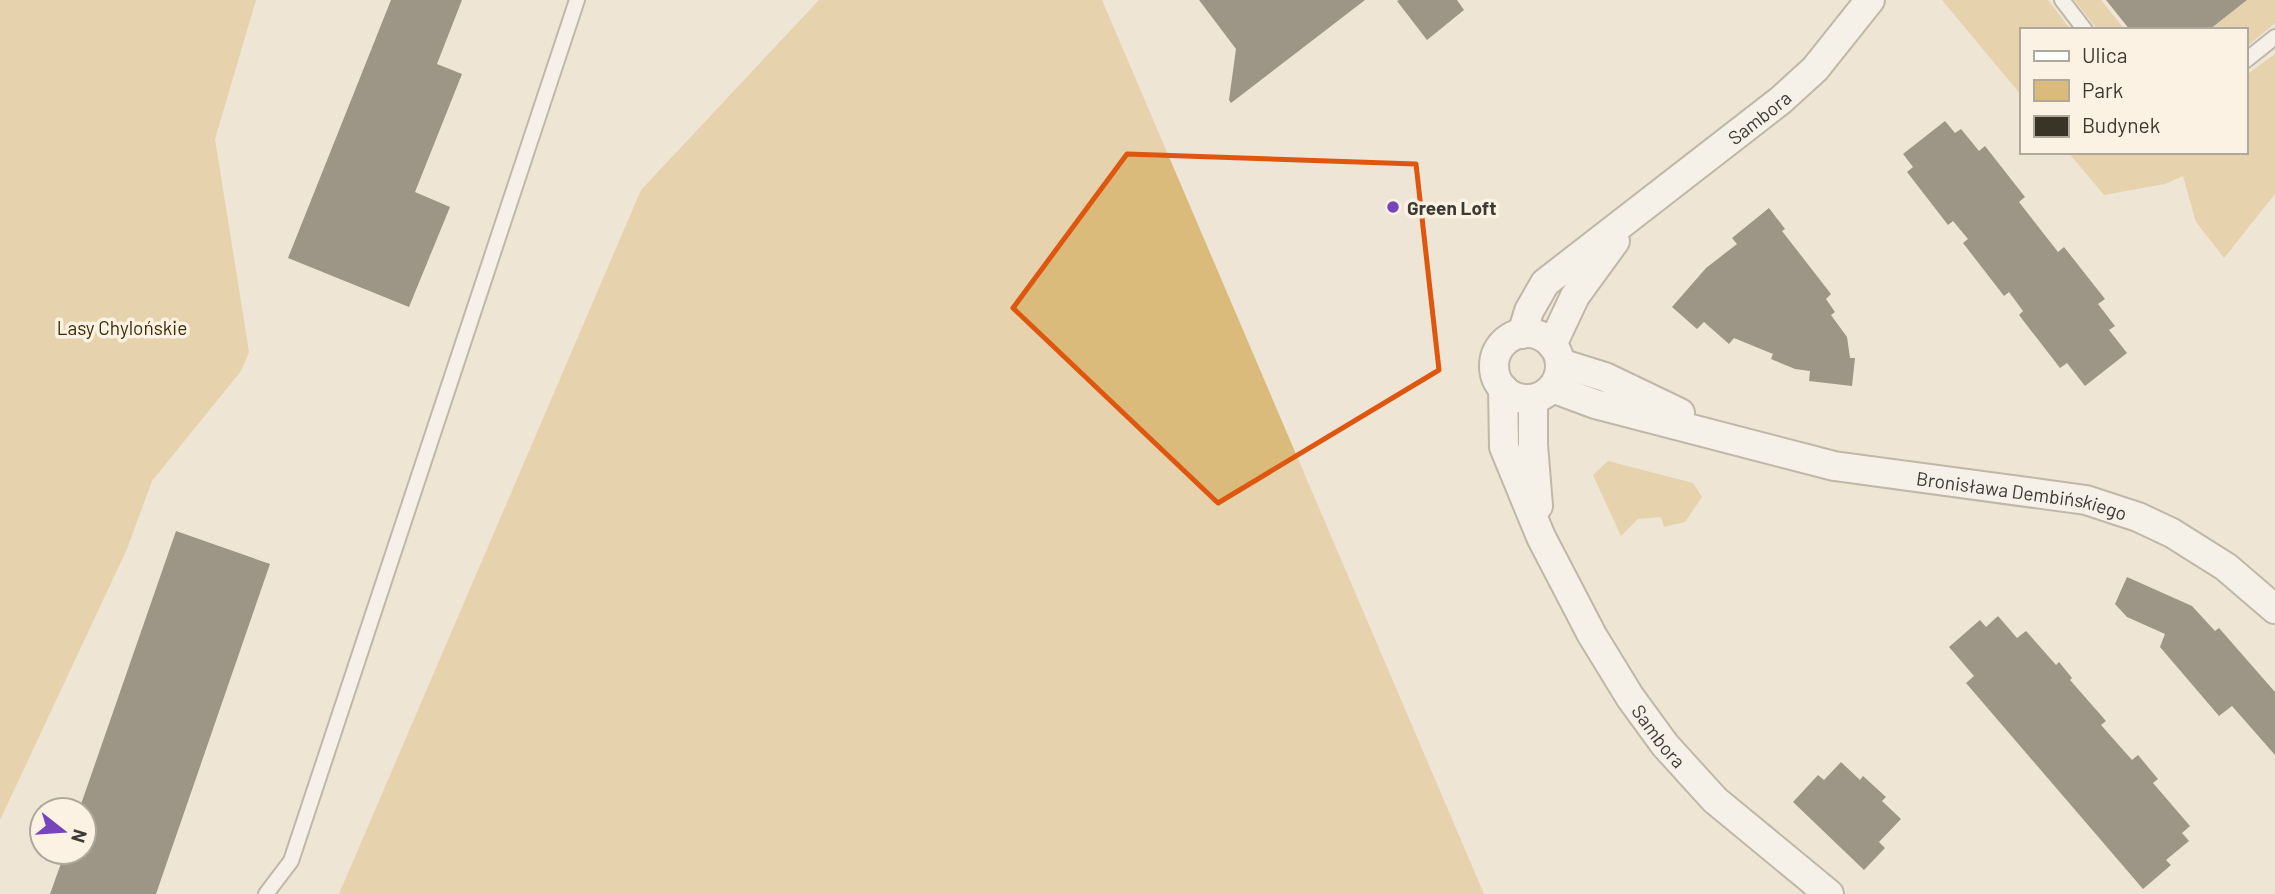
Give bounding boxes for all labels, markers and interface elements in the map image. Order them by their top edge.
legend [2020,28,2247,154]
text: Ulica [2082,42,2127,67]
text: Park [2082,77,2123,102]
street label: Sambora [1723,85,1795,149]
text: Budynek [2082,112,2160,137]
place label: Green Loft [1407,196,1496,219]
marker: Green Loft [1385,199,1401,215]
park label: Lasy Chylońskie [57,316,187,339]
street label: Bronisława Dembińskiego [1915,466,2130,524]
street label: Sambora [1628,700,1691,772]
north arrow [28,796,98,866]
text: N [67,827,93,846]

